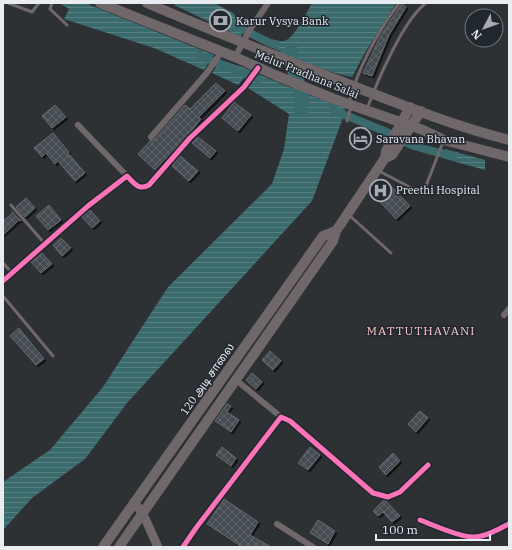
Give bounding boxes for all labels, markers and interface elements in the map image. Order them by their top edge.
bank icon: Karur Vysya Bank [208,8,234,34]
north arrow [464,8,504,48]
place label: Karur Vysya Bank [236,14,329,28]
text: N [468,26,485,42]
street label: Melur Pradhana Salai [253,47,362,101]
hotel icon: Saravana Bhavan [348,126,374,152]
place label: Saravana Bhavan [376,132,465,146]
hospital icon: Preethi Hospital [367,177,393,203]
place label: Preethi Hospital [396,183,480,197]
district label: MATTUTHAVANI [367,323,475,338]
street label: 120 அடி சாலை [177,340,238,418]
scale bar [376,516,490,542]
text: 100 m [382,522,418,537]

